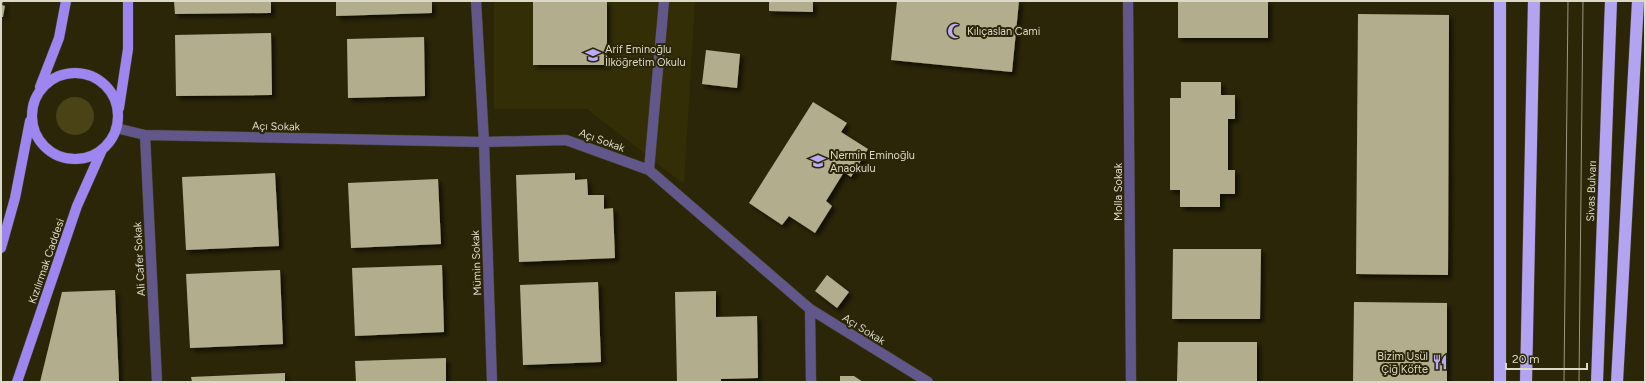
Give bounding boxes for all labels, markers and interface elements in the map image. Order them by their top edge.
mosque icon: Kılıçaslan Cami [946,22,964,40]
place label: Kılıçaslan Cami [967,25,1040,38]
place label: Arif Eminoğlu İlköğretim Okulu [605,43,686,69]
school or university icon: Arif Eminoğlu İlköğretim Okulu [584,46,602,64]
street label: Açı Sokak [252,120,301,133]
street label: Açı Sokak [577,126,627,155]
place label: Nermin Eminoğlu Anaokulu [830,149,915,175]
school or university icon: Nermin Eminoğlu Anaokulu [809,152,827,170]
street label: Sivas Bulvarı [1584,160,1599,222]
street label: Molla Sokak [1112,162,1125,221]
street label: Kızılırmak Caddesi [26,217,67,305]
street label: Ali Cafer Sokak [131,221,148,296]
street label: Mümin Sokak [469,229,484,296]
street label: Açı Sokak [840,311,888,348]
scale bar [1506,345,1587,371]
place label: Bizim Usül Çiğ Köfte [1377,350,1428,376]
text: 20 m [1512,352,1540,366]
restaurant icon: Bizim Usül Çiğ Köfte [1431,353,1449,371]

